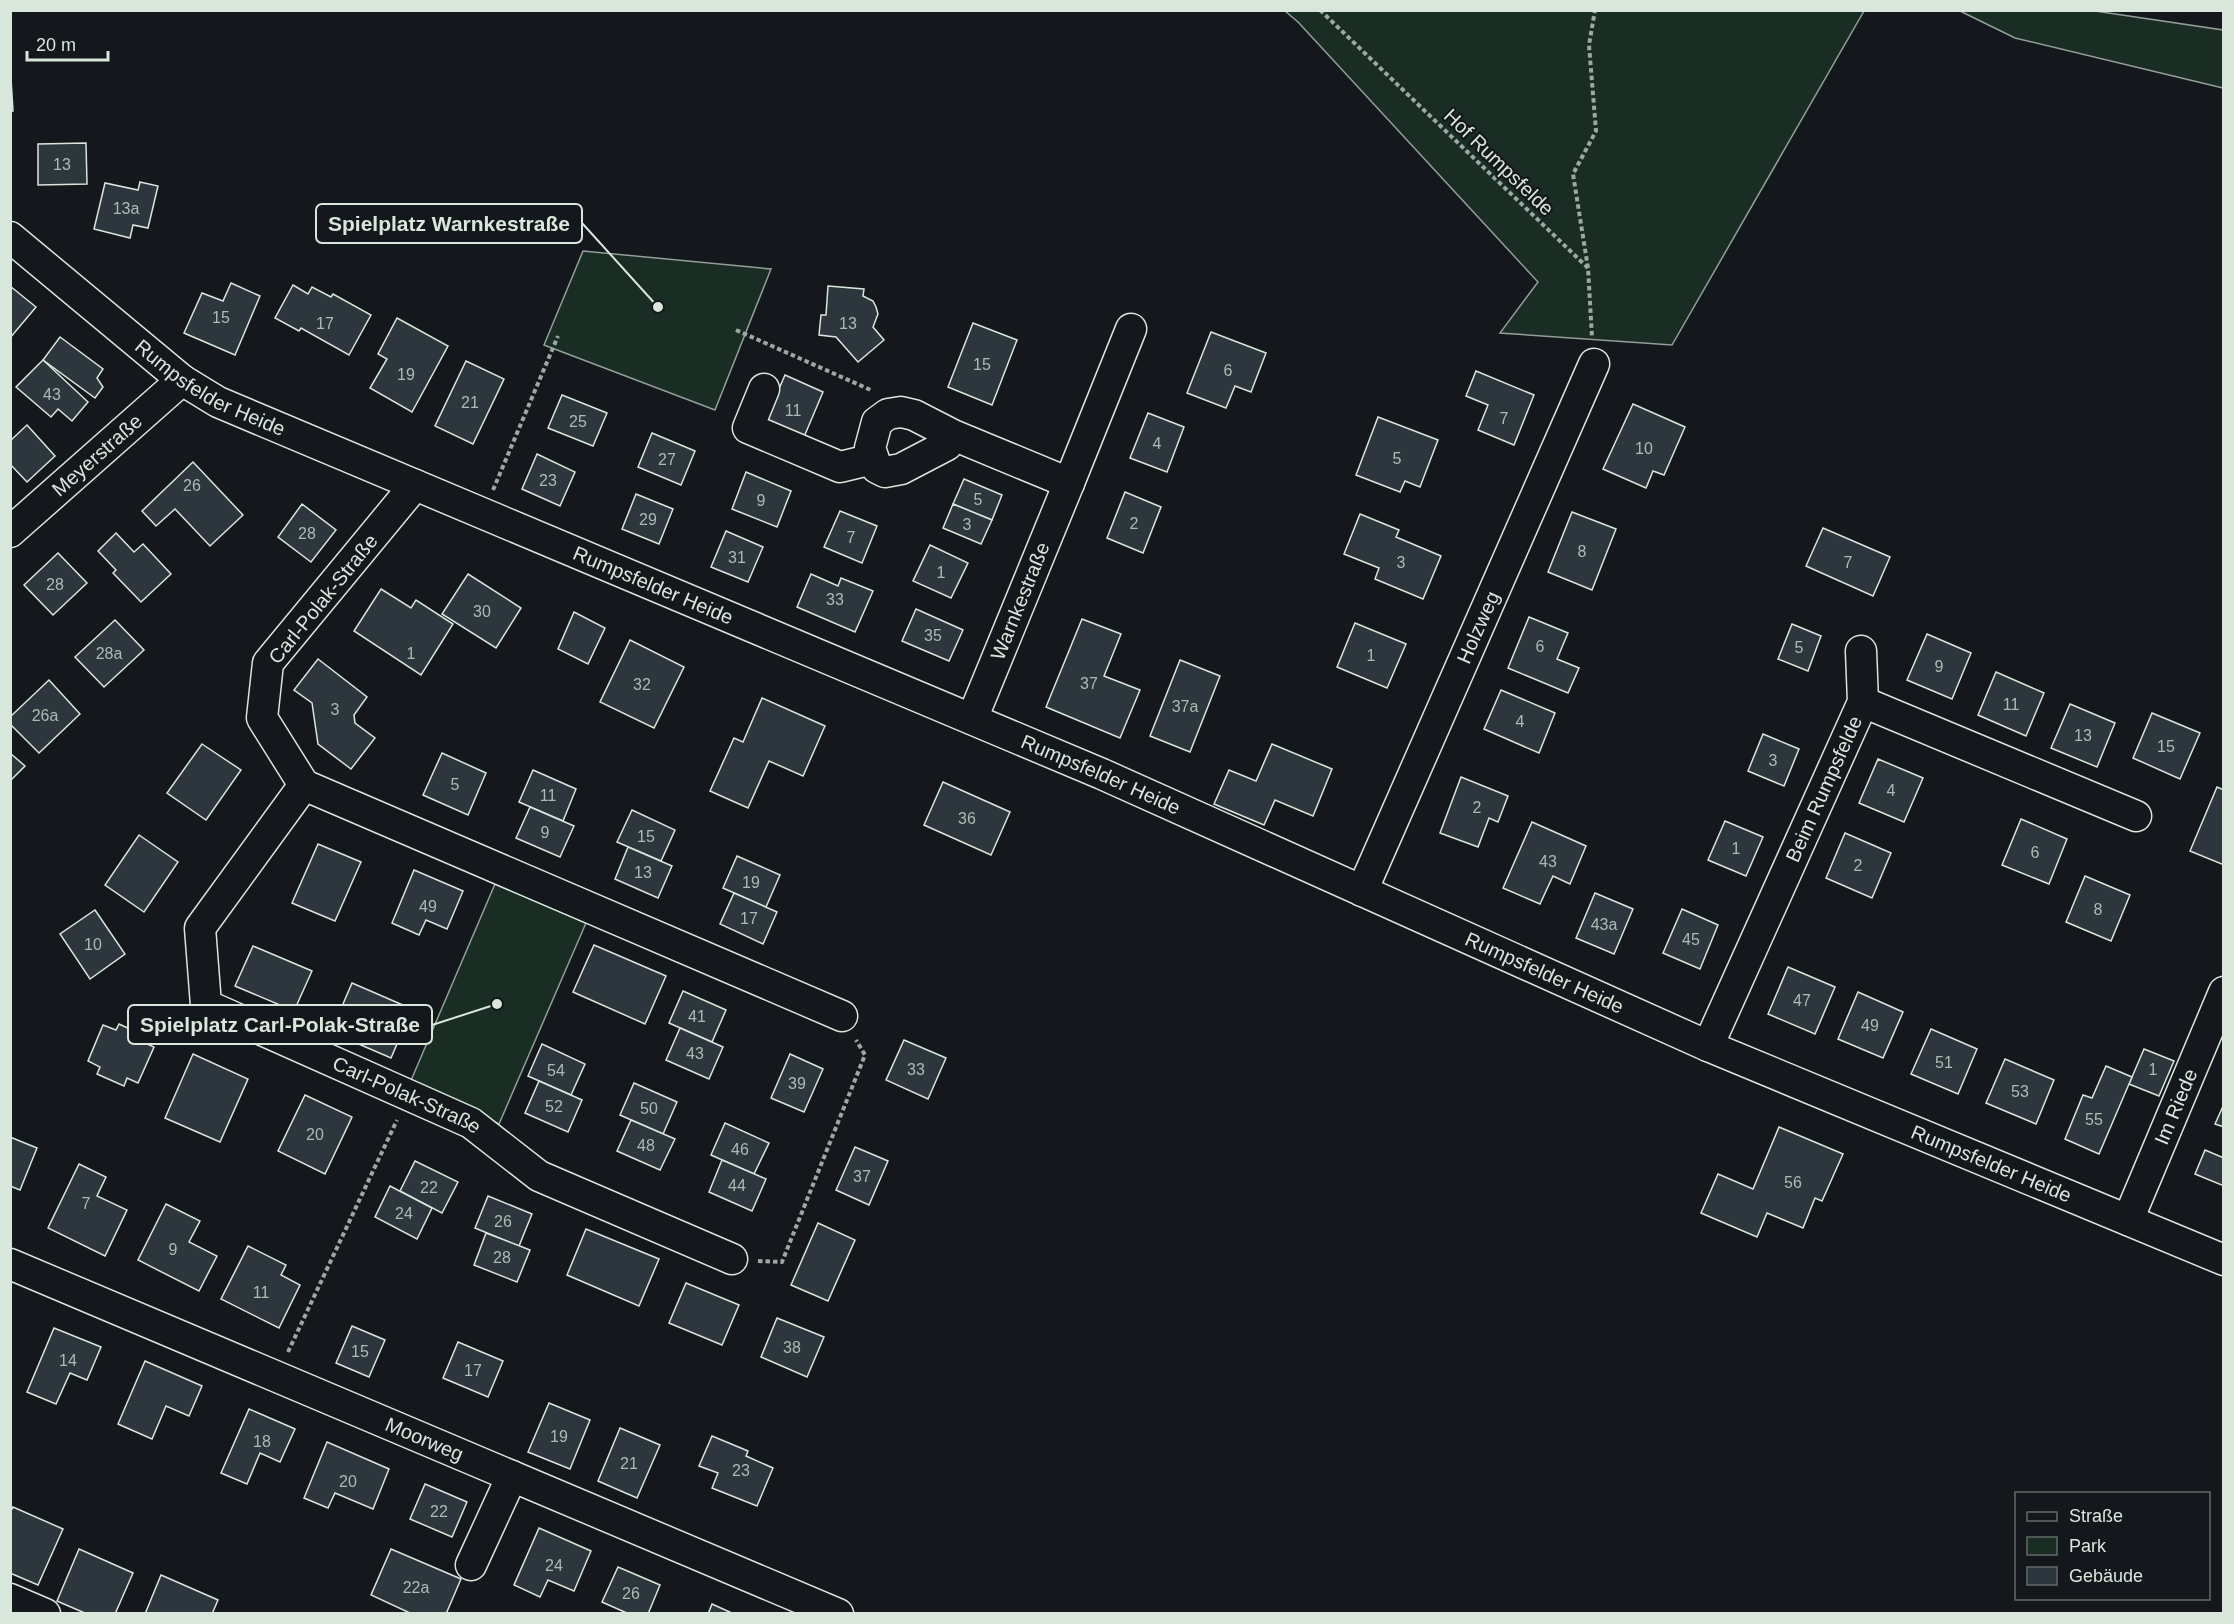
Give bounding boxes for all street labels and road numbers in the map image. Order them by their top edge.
street label: Hof Rumpsfelde [1440,104,1558,220]
street label: Rumpsfelder Heide [131,335,288,440]
street label: Meyerstraße [48,410,146,501]
street label: Carl-Polak-Straße [264,530,382,668]
street label: Warnkestraße [986,539,1054,663]
street label: Rumpsfelder Heide [570,542,736,628]
street label: Holzweg [1453,588,1504,667]
street label: Beim Rumpsfelde [1781,712,1866,865]
street label: Rumpsfelder Heide [1018,730,1184,819]
street label: Rumpsfelder Heide [1462,928,1627,1018]
street label: Carl-Polak-Straße [329,1052,486,1138]
street label: Im Riede [2150,1065,2201,1148]
street label: Rumpsfelder Heide [1908,1121,2075,1207]
street label: Moorweg [382,1413,467,1465]

